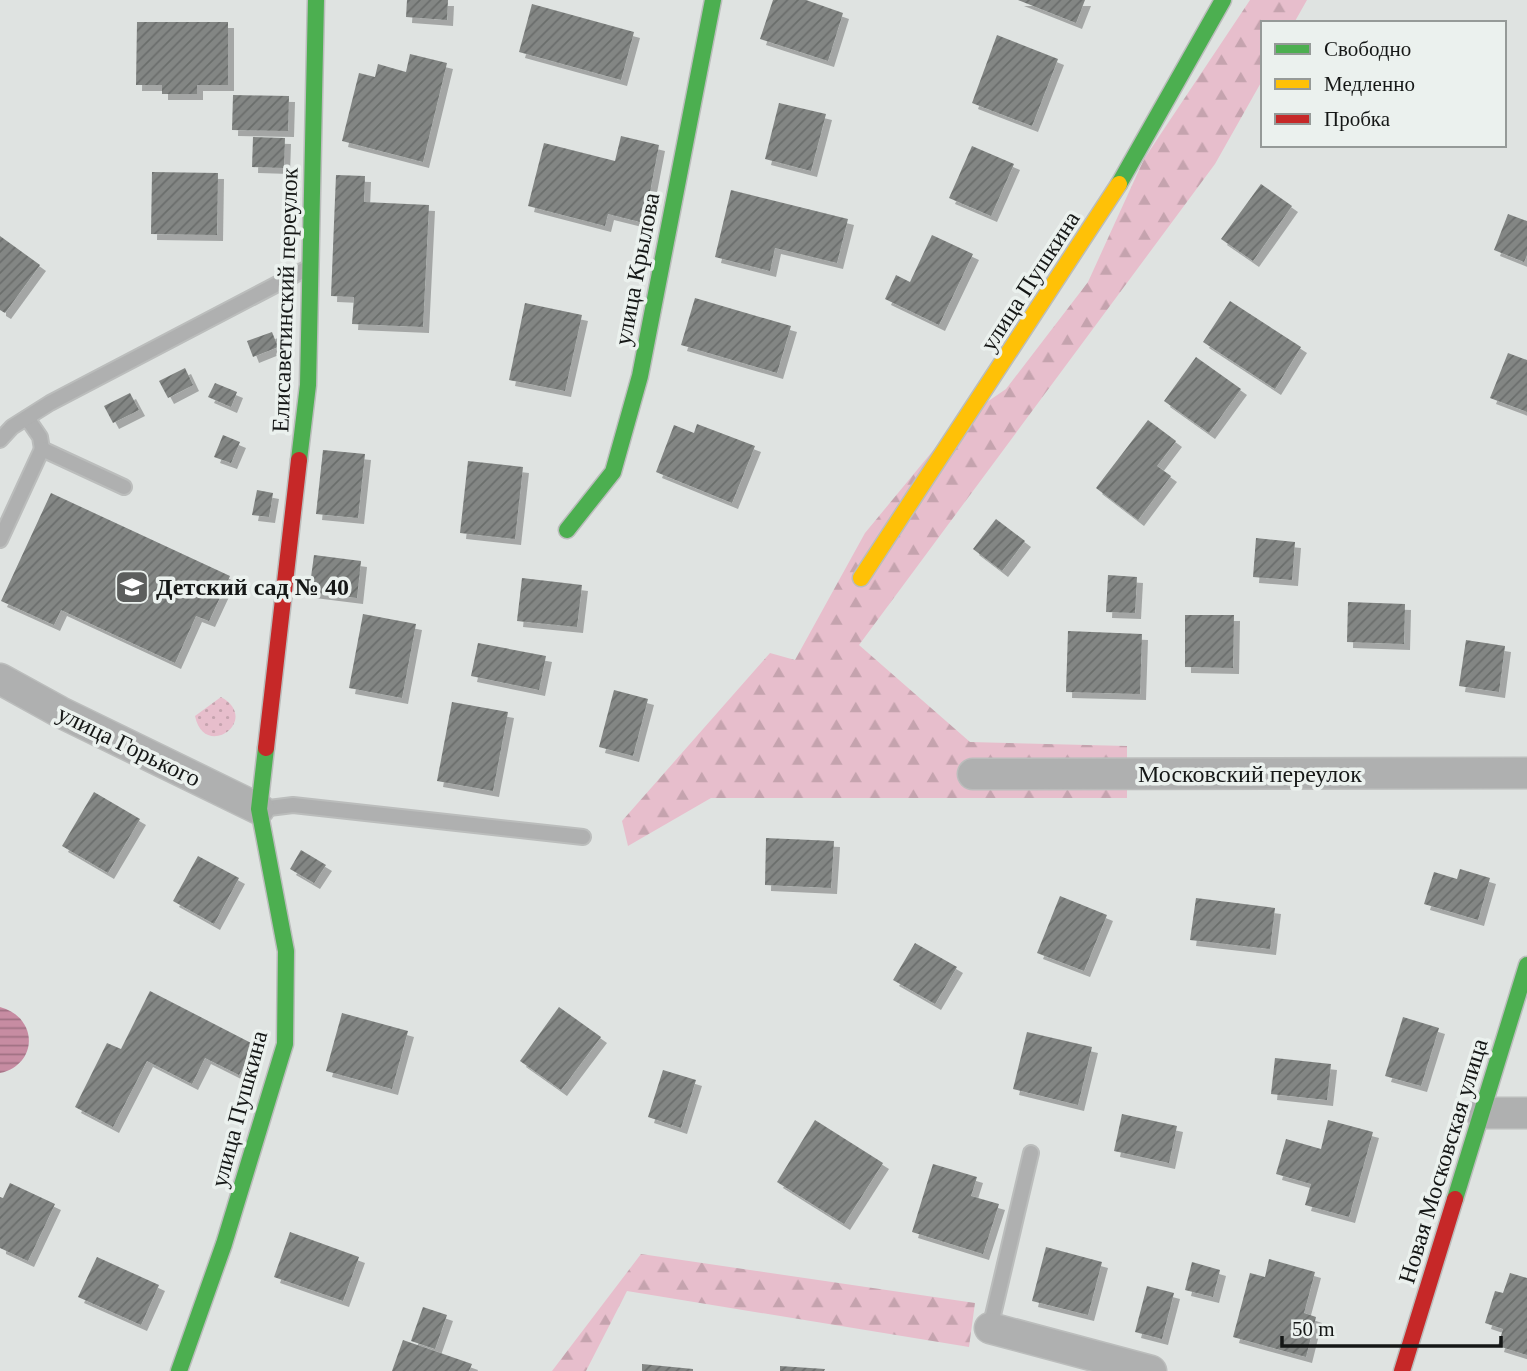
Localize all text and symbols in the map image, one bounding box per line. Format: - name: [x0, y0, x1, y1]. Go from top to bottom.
- legend: [1261, 21, 1506, 147]
- text: Свободно: [1324, 37, 1411, 61]
- text: Медленно: [1324, 72, 1415, 96]
- text: Пробка: [1324, 107, 1391, 131]
- street label: Елисаветинский переулок: [267, 167, 303, 433]
- street label: улица Крылова: [609, 190, 665, 348]
- street label: улица Пушкина: [975, 206, 1085, 356]
- school or university icon: Детский сад № 40: [113, 568, 151, 606]
- place label: Детский сад № 40: [156, 574, 349, 600]
- street label: улица Горького: [53, 700, 205, 792]
- street label: Московский переулок: [1138, 761, 1362, 787]
- street label: улица Пушкина: [206, 1028, 272, 1190]
- street label: Новая Московская улица: [1393, 1035, 1493, 1287]
- scale bar: [1282, 1304, 1501, 1348]
- text: 50 m: [1292, 1317, 1335, 1341]

